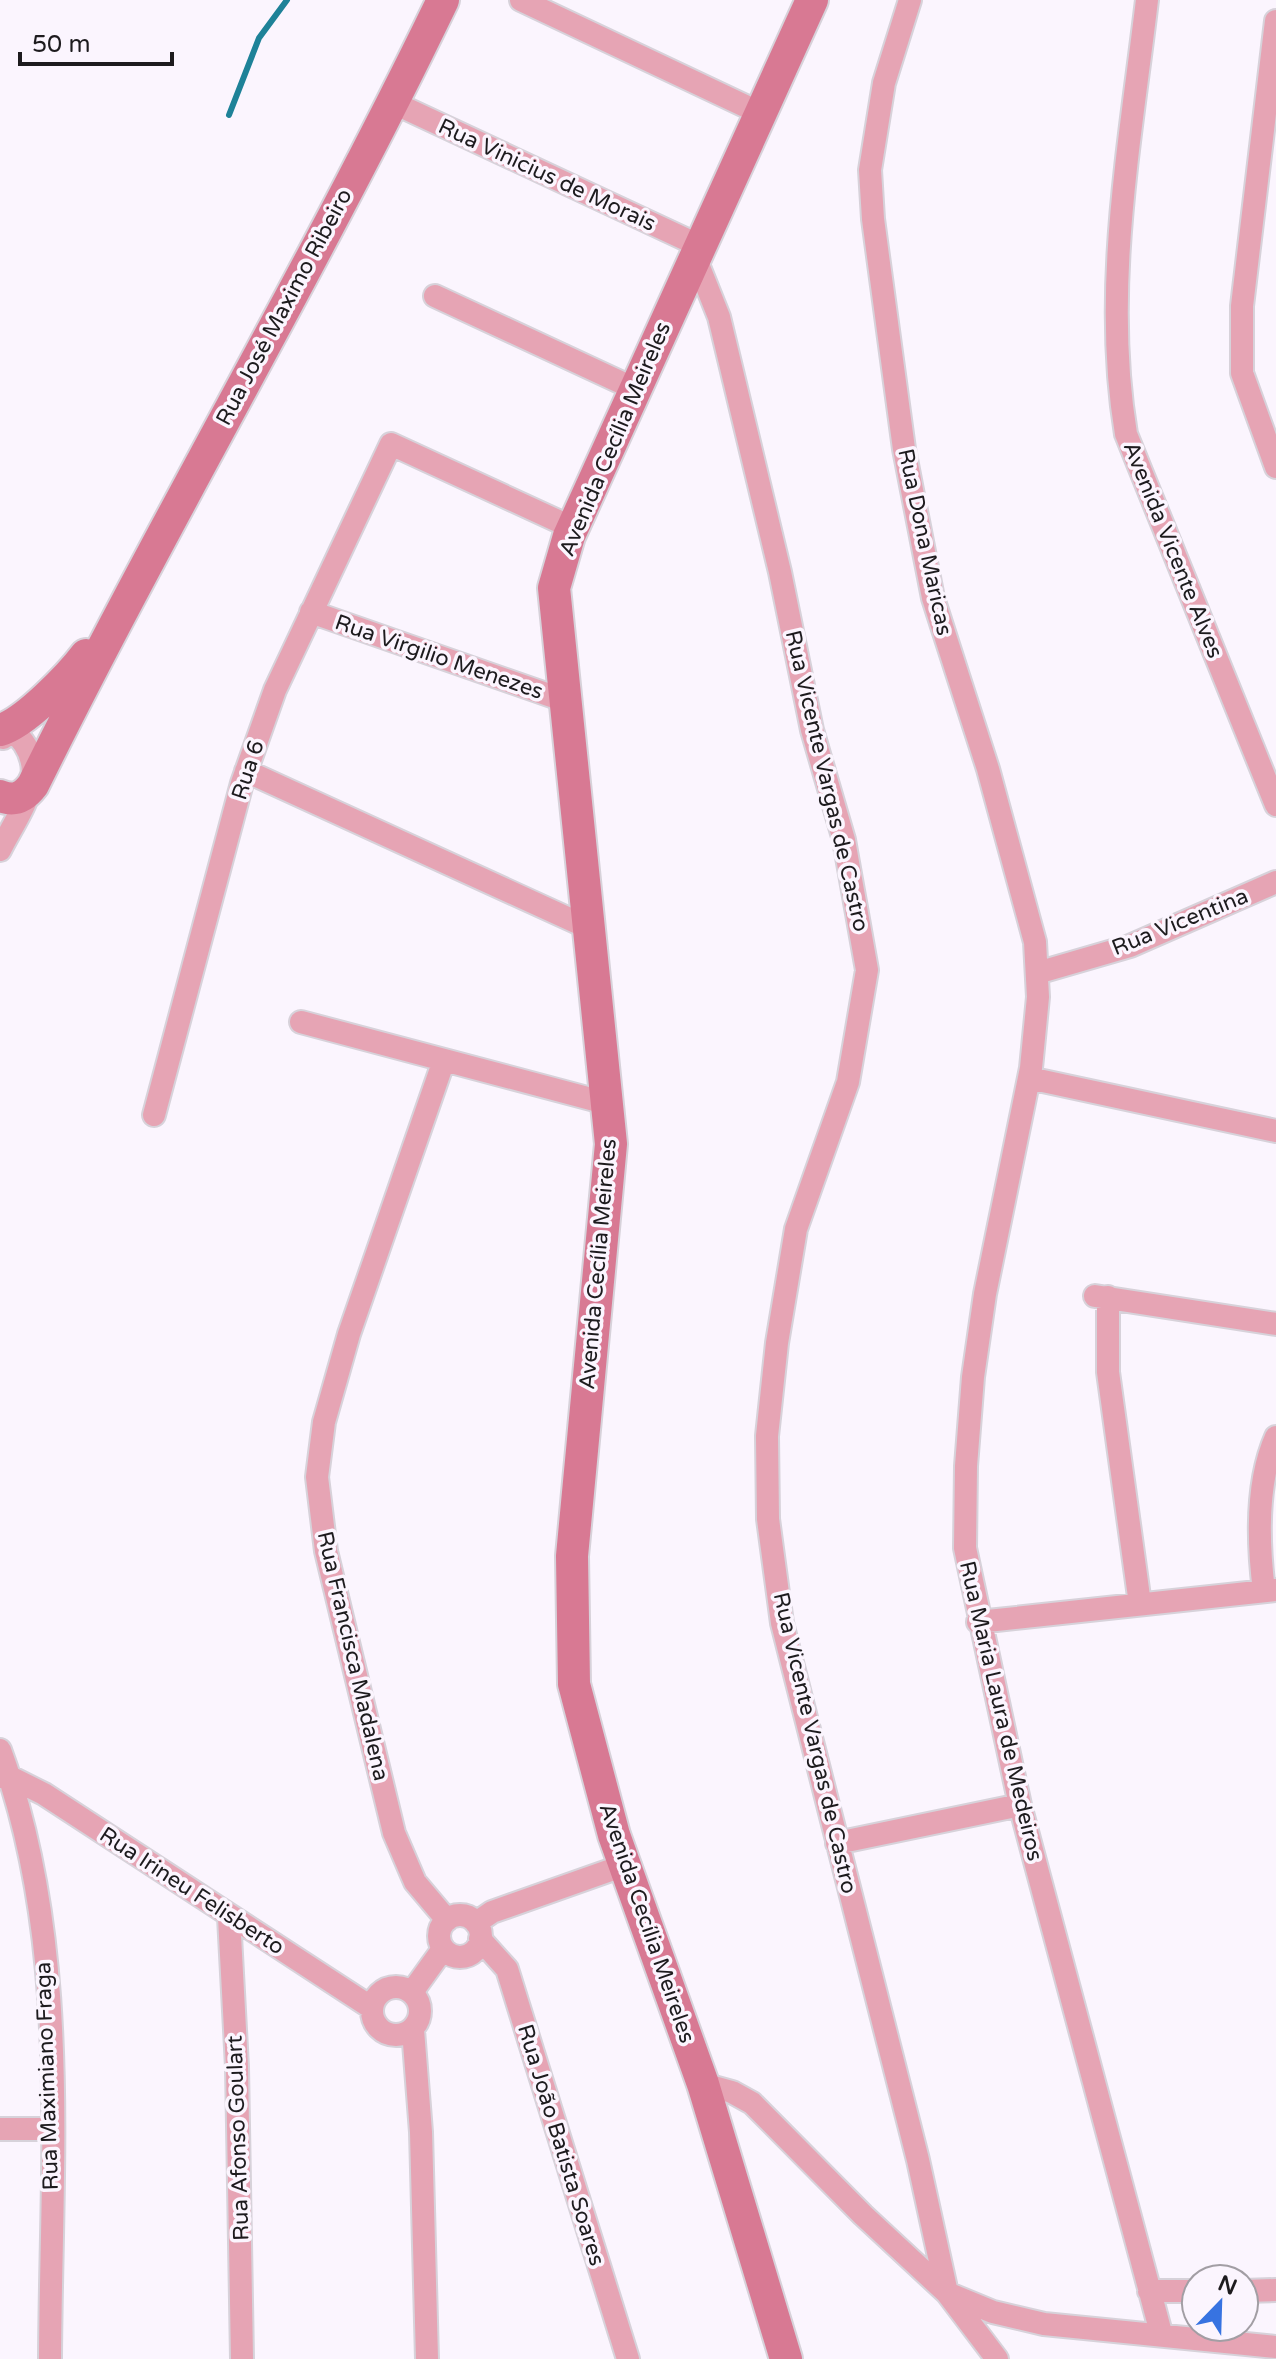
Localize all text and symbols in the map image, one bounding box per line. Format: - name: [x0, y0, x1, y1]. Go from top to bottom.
- scale bar: [20, 16, 172, 66]
- text: 50 m: [32, 30, 90, 59]
- street label: Rua Vinicius de Morais: [434, 113, 660, 237]
- street label: Rua José Maximo Ribeiro: [210, 184, 358, 430]
- street label: Avenida Cecília Meireles: [554, 318, 676, 560]
- street label: Avenida Vicente Alves: [1118, 438, 1228, 662]
- street label: Rua Dona Maricas: [893, 446, 957, 638]
- street label: Rua Virgilio Menezes: [332, 609, 546, 705]
- street label: Rua Vicente Vargas de Castro: [780, 628, 874, 934]
- street label: Rua 6: [226, 737, 270, 803]
- street label: Rua Vicentina: [1108, 883, 1252, 961]
- street label: Avenida Cecília Meireles: [574, 1137, 622, 1391]
- street label: Rua Francisca Madalena: [312, 1529, 394, 1783]
- street label: Rua Maria Laura de Medeiros: [954, 1559, 1048, 1863]
- street label: Rua Vicente Vargas de Castro: [768, 1590, 862, 1896]
- street label: Avenida Cecília Meireles: [594, 1800, 700, 2046]
- street label: Rua Irineu Felisberto: [95, 1822, 289, 1960]
- street label: Rua Maximiano Fraga: [30, 1961, 64, 2191]
- street label: Rua João Batista Soares: [512, 2021, 610, 2269]
- street label: Rua Afonso Goulart: [221, 2035, 255, 2241]
- north arrow: [1180, 2263, 1260, 2343]
- text: N: [1214, 2270, 1241, 2301]

